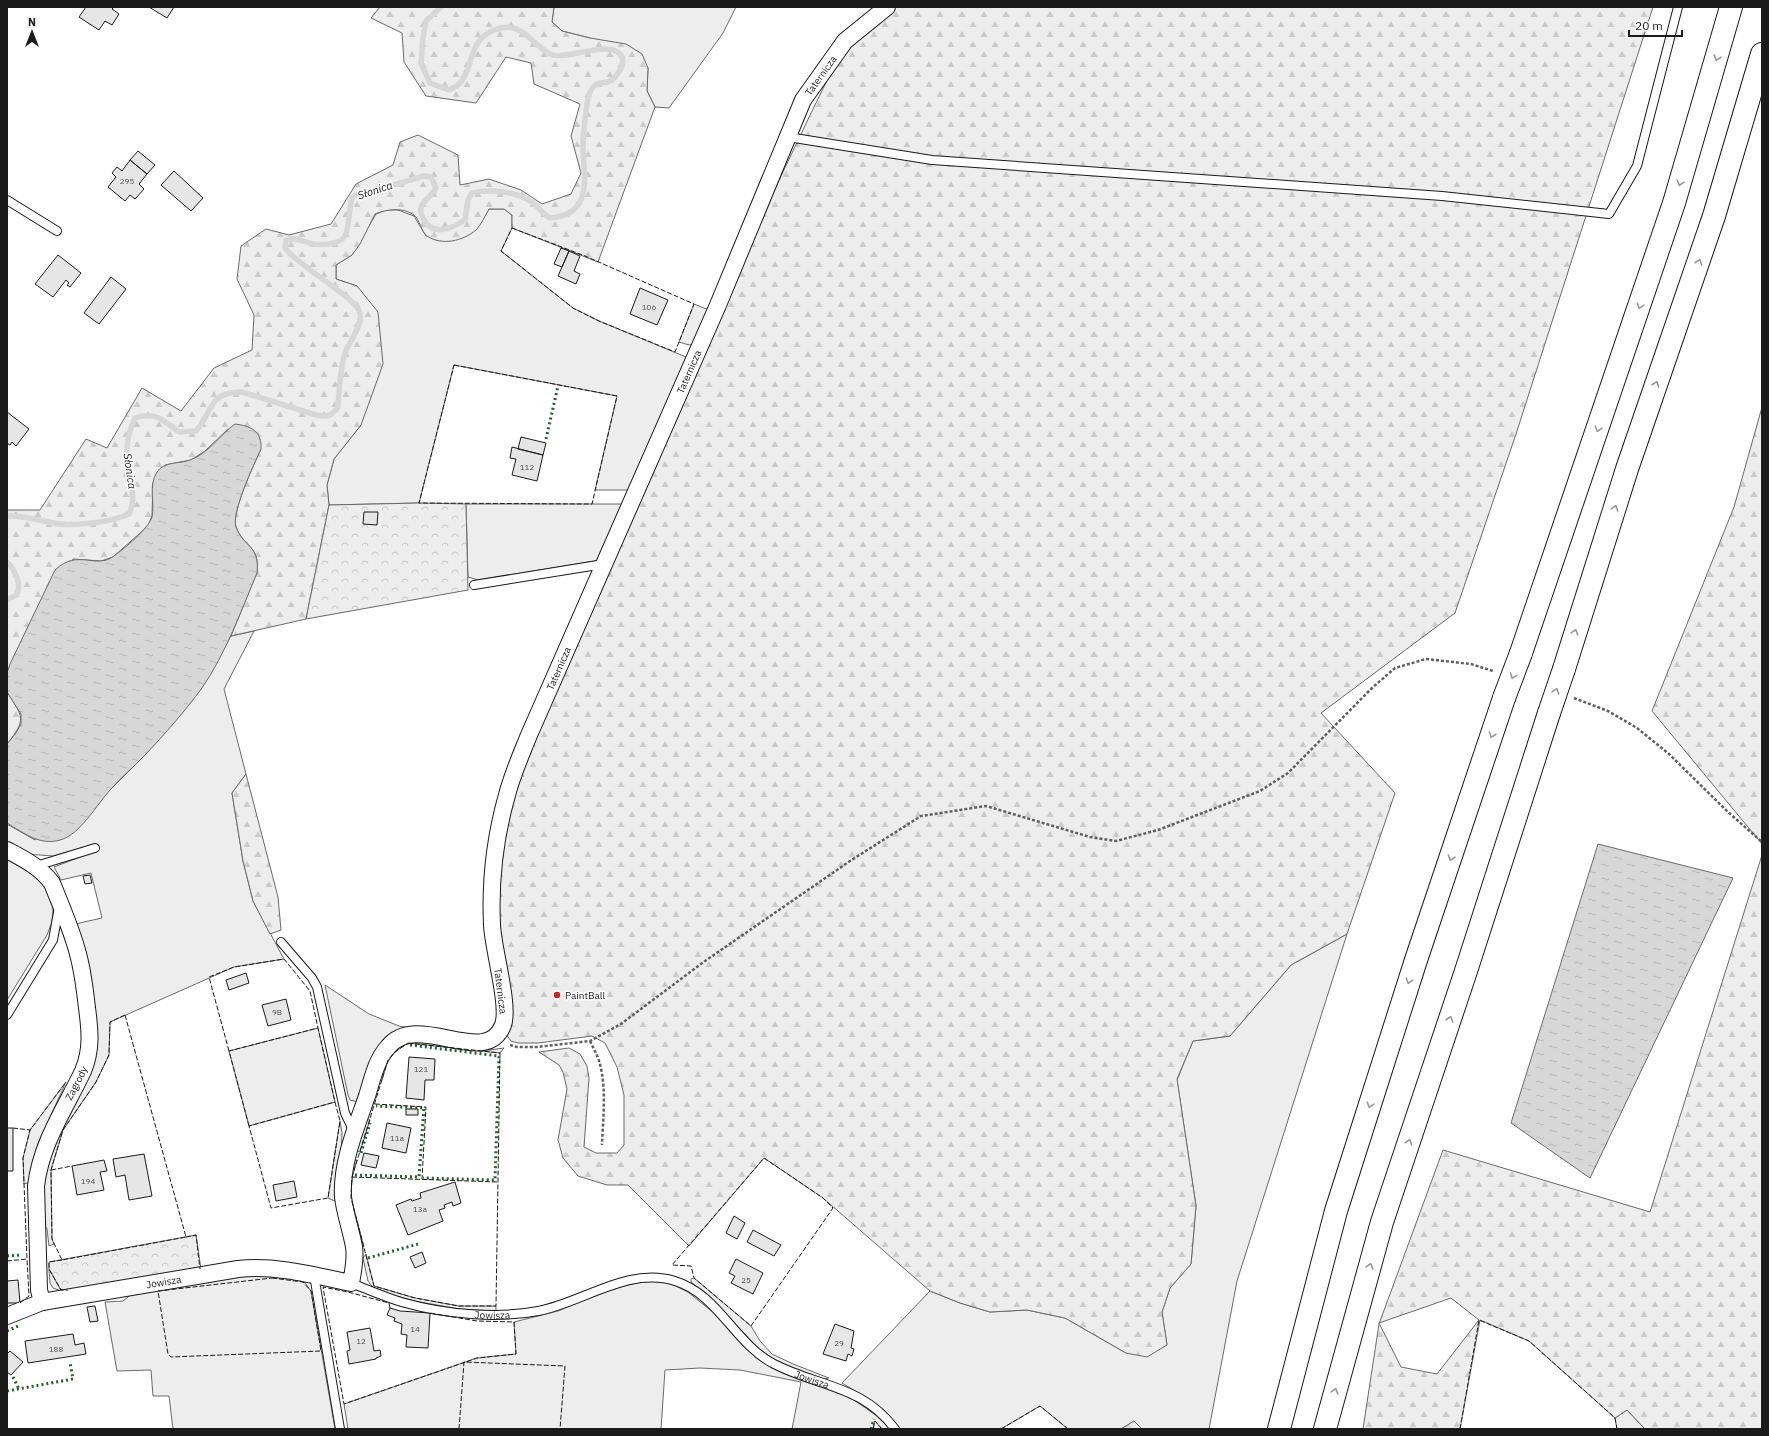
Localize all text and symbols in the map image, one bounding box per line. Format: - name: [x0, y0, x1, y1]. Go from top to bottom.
- north arrow: [12, 12, 52, 52]
- scale bar: [1629, 12, 1682, 38]
- text: N: [28, 15, 36, 29]
- text: 20 m: [1635, 18, 1663, 33]
- street label: Taternicza: [802, 53, 840, 98]
- one-way arrow: [1713, 55, 1721, 61]
- house number: 295: [120, 176, 134, 186]
- water label: Słonica: [356, 178, 394, 202]
- one-way arrow: [1676, 179, 1685, 186]
- one-way arrow: [1694, 258, 1702, 265]
- house number: 106: [642, 302, 656, 312]
- one-way arrow: [1636, 303, 1644, 310]
- street label: Taternicza: [674, 348, 705, 396]
- one-way arrow: [1652, 381, 1660, 388]
- one-way arrow: [1595, 426, 1603, 433]
- water label: Słonica: [121, 452, 139, 490]
- house number: 112: [520, 462, 534, 472]
- one-way arrow: [1610, 504, 1619, 511]
- one-way arrow: [1571, 628, 1579, 635]
- street label: Taternicza: [544, 644, 574, 692]
- one-way arrow: [1509, 672, 1517, 679]
- one-way arrow: [1552, 687, 1560, 694]
- one-way arrow: [1488, 731, 1497, 738]
- one-way arrow: [1447, 854, 1455, 861]
- street label: Taternicza: [491, 967, 510, 1015]
- one-way arrow: [1405, 978, 1414, 985]
- place label: PaintBall: [565, 989, 606, 1002]
- marker: PaintBall: [552, 990, 562, 1000]
- house number: 9B: [272, 1007, 282, 1017]
- one-way arrow: [1446, 1016, 1454, 1023]
- street label: Zagrody: [62, 1064, 91, 1102]
- house number: 121: [414, 1064, 428, 1074]
- one-way arrow: [1366, 1102, 1375, 1109]
- house number: 11a: [390, 1133, 405, 1143]
- one-way arrow: [1404, 1139, 1413, 1146]
- house number: 194: [81, 1176, 95, 1186]
- house number: 13a: [413, 1204, 428, 1214]
- one-way arrow: [1365, 1263, 1374, 1270]
- street label: Jowisza: [145, 1273, 183, 1291]
- house number: 25: [741, 1275, 751, 1285]
- street label: Jowisza: [474, 1308, 511, 1322]
- house number: 14: [410, 1324, 420, 1334]
- house number: 12: [356, 1336, 366, 1346]
- house number: 29: [834, 1338, 844, 1348]
- house number: 188: [49, 1344, 63, 1354]
- street label: Jowisza: [793, 1368, 831, 1392]
- one-way arrow: [1330, 1388, 1339, 1395]

